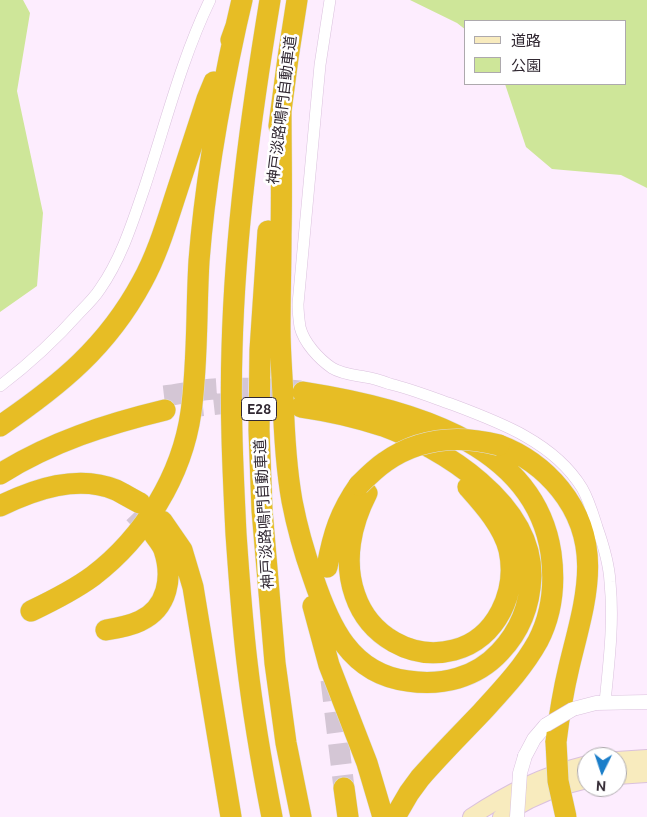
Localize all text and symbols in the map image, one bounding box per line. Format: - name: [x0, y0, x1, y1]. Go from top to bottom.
- legend: [464, 20, 627, 85]
- text: 道路: [511, 32, 541, 49]
- street label: 神戸淡路鳴門自動車道: [264, 34, 300, 186]
- text: 公園: [511, 57, 541, 74]
- road number: E28: [242, 398, 276, 420]
- street label: 神戸淡路鳴門自動車道: [251, 439, 277, 589]
- north arrow: [577, 747, 627, 797]
- text: N: [595, 778, 607, 794]

